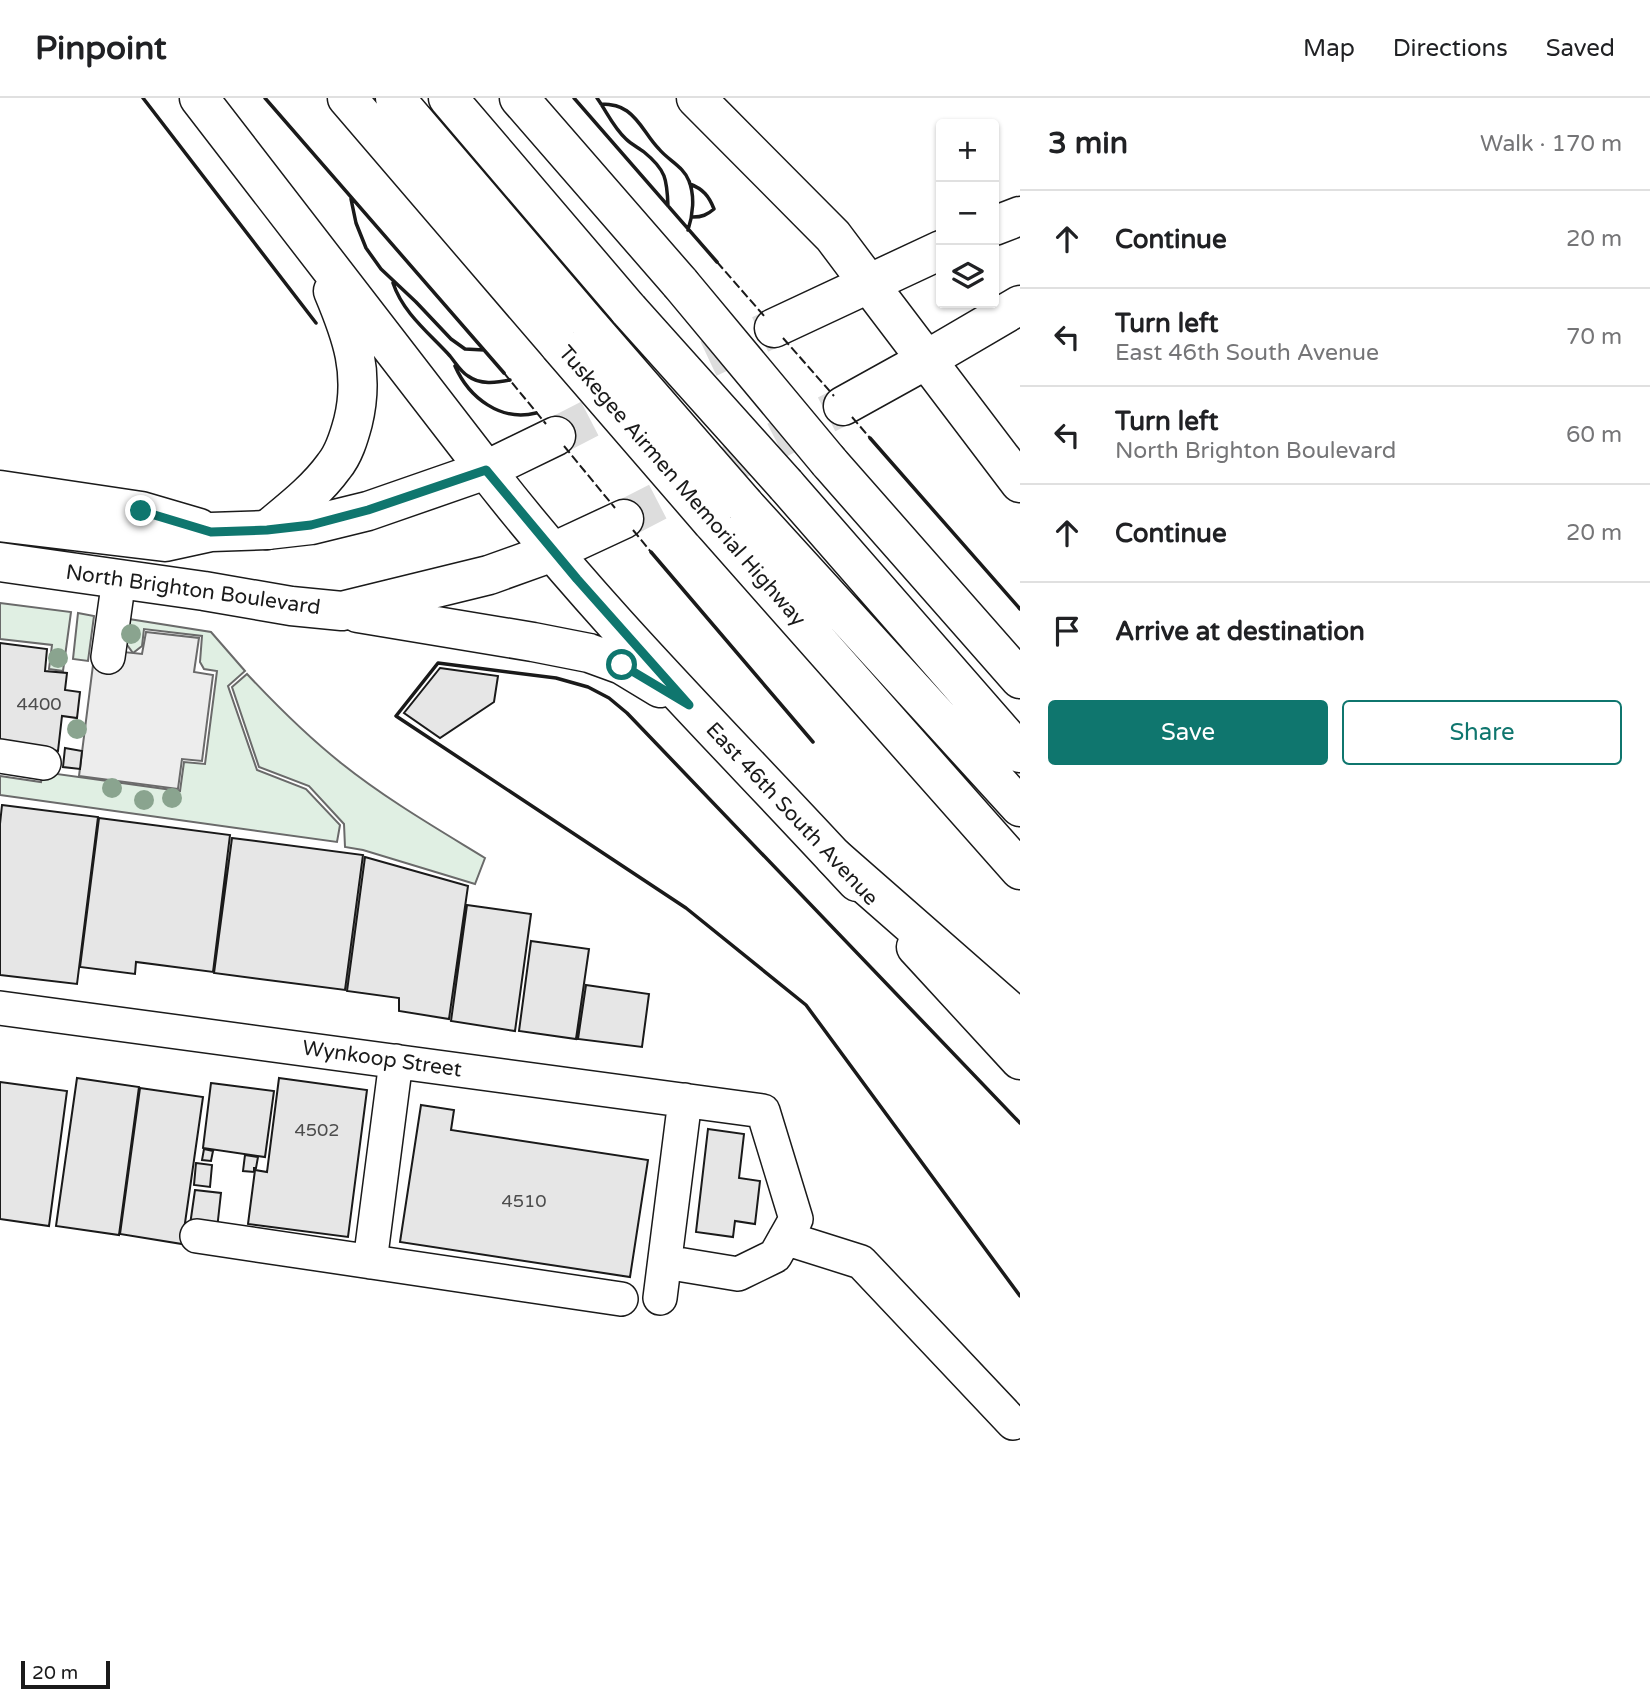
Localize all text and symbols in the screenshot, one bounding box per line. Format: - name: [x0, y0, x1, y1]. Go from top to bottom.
- text: Pinpoint: [35, 29, 167, 68]
- text: Map: [1303, 34, 1355, 63]
- text: Directions: [1393, 34, 1508, 63]
- text: Saved: [1546, 34, 1615, 63]
- map controls: [936, 119, 999, 308]
- button: +: [936, 119, 999, 182]
- text: 3 min: [1048, 125, 1128, 162]
- text: Walk · 170 m: [1480, 130, 1622, 158]
- button: −: [936, 182, 999, 245]
- icon: ahead: [1048, 220, 1086, 258]
- text: Continue: [1115, 224, 1227, 255]
- text: 20 m: [1566, 225, 1622, 253]
- button: layers: [936, 245, 999, 308]
- text: Turn left: [1115, 308, 1218, 339]
- icon: left: [1048, 318, 1086, 356]
- text: 70 m: [1566, 323, 1622, 351]
- text: East 46th South Avenue: [1115, 339, 1379, 367]
- street label: Tuskegee Airmen Memorial Highway: [553, 340, 811, 632]
- text: Turn left: [1115, 406, 1218, 437]
- icon: left: [1048, 416, 1086, 454]
- text: 60 m: [1566, 421, 1622, 449]
- text: North Brighton Boulevard: [1115, 437, 1396, 465]
- route end: [125, 495, 156, 526]
- icon: ahead: [1048, 514, 1086, 552]
- text: Continue: [1115, 518, 1227, 549]
- text: 20 m: [1566, 519, 1622, 547]
- street label: North Brighton Boulevard: [64, 560, 322, 620]
- icon: arrive: [1048, 612, 1086, 650]
- text: Arrive at destination: [1115, 616, 1365, 647]
- route start: [606, 649, 637, 680]
- house number: 4400: [16, 693, 62, 715]
- button: Save: [1048, 700, 1328, 765]
- button: Share: [1342, 700, 1622, 765]
- street label: East 46th South Avenue: [701, 717, 883, 911]
- street label: Wynkoop Street: [301, 1035, 463, 1083]
- house number: 4502: [294, 1119, 340, 1141]
- house number: 4510: [501, 1190, 547, 1212]
- scale bar: [21, 1658, 110, 1690]
- text: 20 m: [32, 1662, 78, 1684]

